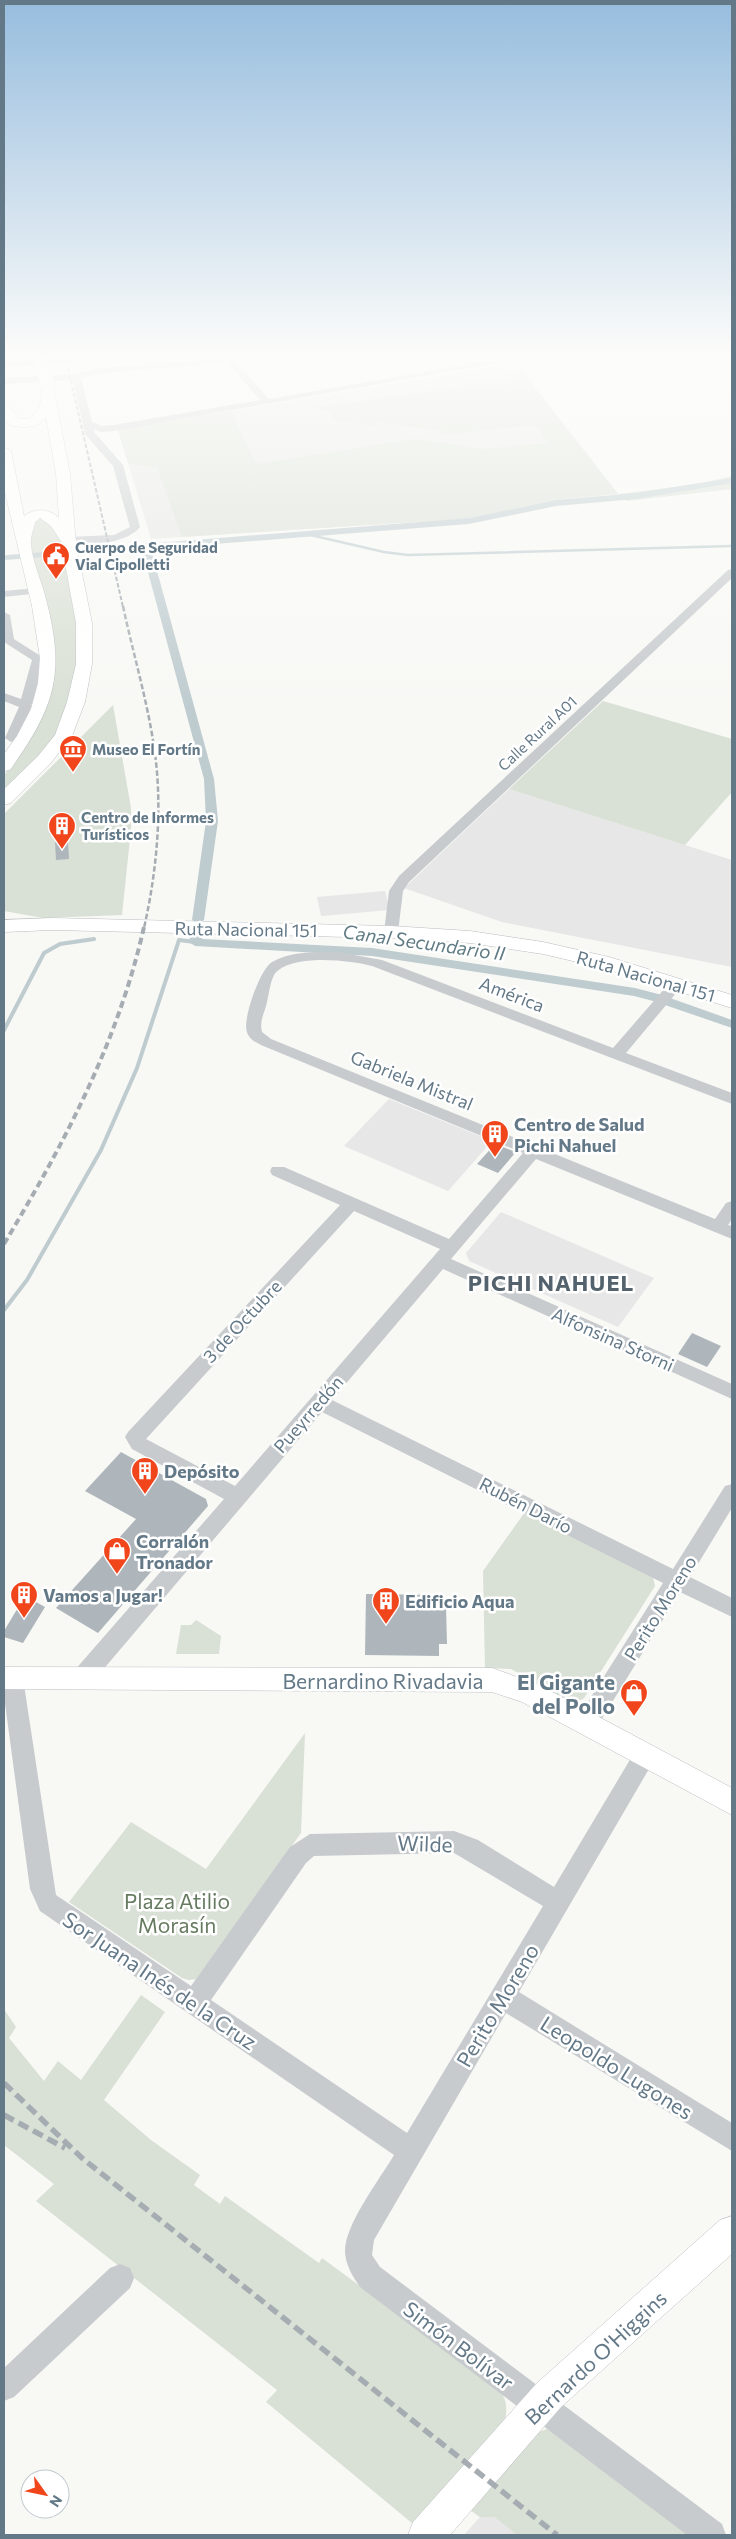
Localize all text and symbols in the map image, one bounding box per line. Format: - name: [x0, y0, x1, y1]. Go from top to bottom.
- place label: Cuerpo de Seguridad Vial Cipolletti: [75, 538, 218, 573]
- public building icon: Cuerpo de Seguridad Vial Cipolletti: [41, 541, 71, 580]
- street label: Calle Rural A01: [494, 692, 580, 774]
- museum icon: Museo El Fortín: [58, 734, 88, 773]
- place label: Museo El Fortín: [92, 740, 200, 758]
- place label: Centro de Informes Turísticos: [81, 808, 214, 843]
- building icon: Centro de Informes Turísticos: [47, 811, 77, 850]
- street label: Ruta Nacional 151: [174, 917, 318, 941]
- water label: Canal Secundario II: [342, 919, 507, 965]
- street label: Ruta Nacional 151: [574, 946, 718, 1006]
- street label: América: [476, 972, 548, 1016]
- street label: Gabriela Mistral: [347, 1045, 477, 1115]
- place label: Centro de Salud Pichi Nahuel: [514, 1113, 645, 1156]
- building icon: Centro de Salud Pichi Nahuel: [480, 1119, 510, 1158]
- district label: PICHI NAHUEL: [468, 1269, 634, 1296]
- street label: 3 de Octubre: [198, 1275, 286, 1367]
- street label: Alfonsina Storni: [549, 1302, 677, 1376]
- street label: Pueyrredón: [269, 1371, 347, 1457]
- building icon: Depósito: [130, 1456, 160, 1495]
- place label: Depósito: [164, 1460, 240, 1482]
- street label: Rubén Darío: [476, 1472, 576, 1538]
- place label: Corralón Tronador: [136, 1530, 214, 1573]
- shop icon: Corralón Tronador: [102, 1536, 132, 1575]
- street label: Perito Moreno: [619, 1552, 701, 1664]
- building icon: Vamos a Jugar!: [9, 1580, 39, 1619]
- place label: Vamos a Jugar!: [43, 1584, 163, 1606]
- building icon: Edificio Aqua: [371, 1586, 401, 1625]
- place label: Edificio Aqua: [405, 1590, 514, 1612]
- street label: Bernardino Rivadavia: [282, 1668, 484, 1693]
- place label: El Gigante del Pollo: [517, 1669, 615, 1718]
- shop icon: El Gigante del Pollo: [619, 1678, 649, 1717]
- street label: Wilde: [397, 1830, 453, 1856]
- park label: Plaza Atilio Morasín: [124, 1888, 230, 1937]
- street label: Sor Juana Inés de la Cruz: [58, 1906, 262, 2054]
- street label: Perito Moreno: [450, 1939, 544, 2071]
- street label: Leopoldo Lugones: [536, 2010, 698, 2124]
- street label: Bernardo O'Higgins: [519, 2285, 671, 2429]
- street label: Simón Bolívar: [399, 2295, 519, 2395]
- north arrow: [20, 2469, 70, 2519]
- text: N: [46, 2492, 66, 2510]

